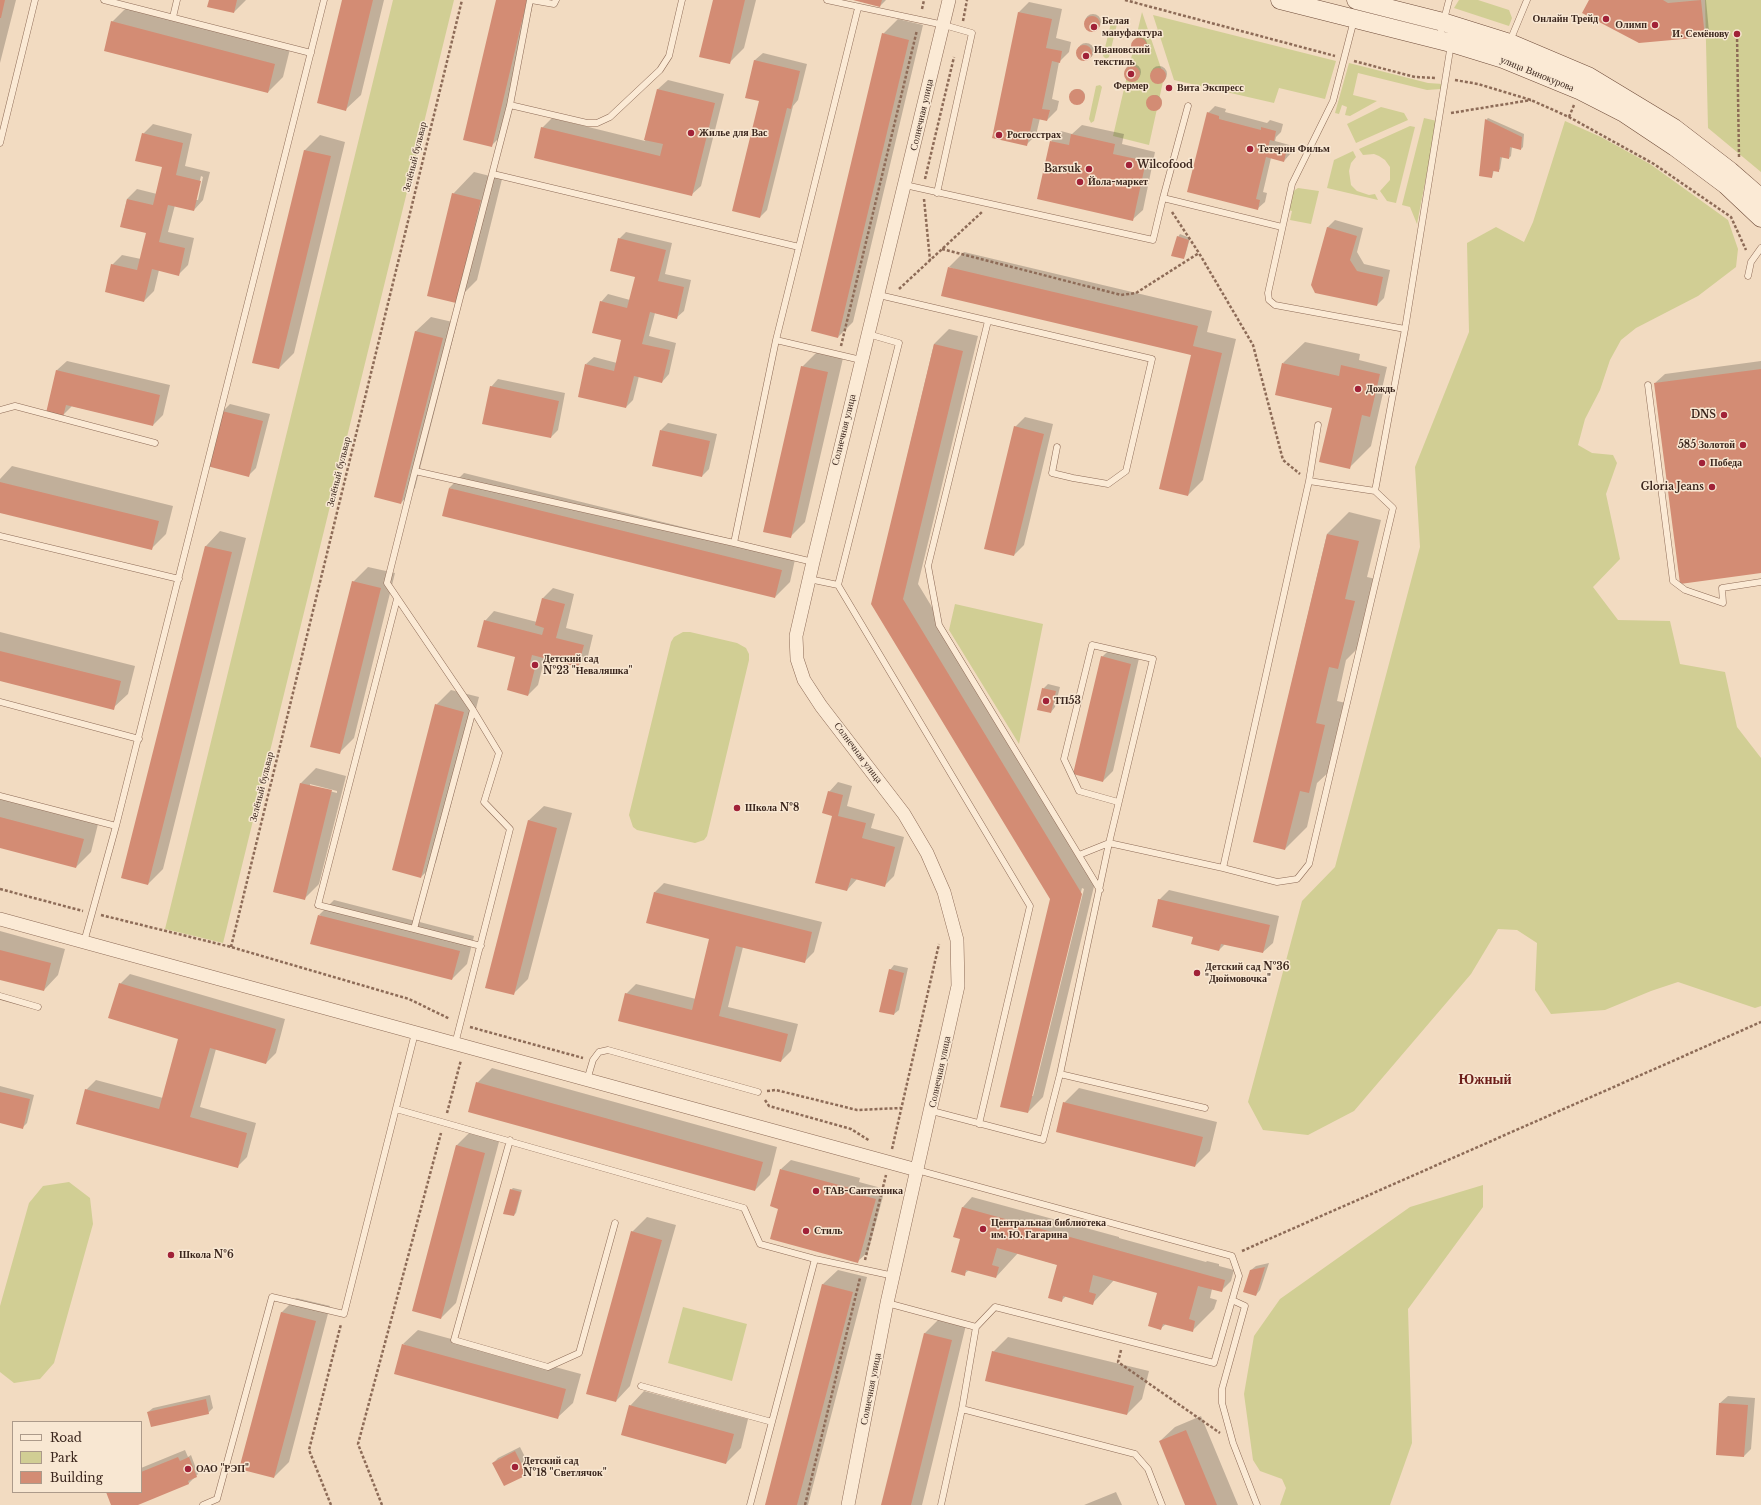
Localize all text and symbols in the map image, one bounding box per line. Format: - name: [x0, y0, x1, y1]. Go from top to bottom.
- place label: Онлайн Трейд: [1533, 13, 1598, 25]
- marker: Онлайн Трейд: [1601, 14, 1611, 24]
- place label: Белая мануфактура: [1102, 15, 1162, 38]
- place label: Олимп: [1615, 19, 1647, 31]
- marker: Олимп: [1650, 20, 1660, 30]
- marker: Белая мануфактура: [1089, 22, 1099, 32]
- place label: И. Семёнову: [1672, 28, 1729, 40]
- marker: И. Семёнову: [1732, 29, 1742, 39]
- place label: Ивановский текстиль: [1094, 44, 1150, 68]
- marker: Ивановский текстиль: [1081, 51, 1091, 61]
- street label: улица Винокурова: [1498, 54, 1576, 94]
- marker: Фермер: [1126, 69, 1136, 79]
- street label: Солнечная улица: [908, 78, 936, 152]
- place label: Фермер: [1113, 80, 1149, 92]
- place label: Вита Экспресс: [1177, 82, 1244, 94]
- marker: Вита Экспресс: [1164, 83, 1174, 93]
- street label: Зелёный бульвар: [400, 121, 430, 193]
- place label: Жилье для Вас: [699, 127, 767, 139]
- marker: Жилье для Вас: [686, 128, 696, 138]
- place label: Росгосстрах: [1007, 129, 1061, 141]
- marker: Росгосстрах: [994, 130, 1004, 140]
- place label: Тетерин Фильм: [1258, 143, 1330, 155]
- marker: Тетерин Фильм: [1245, 144, 1255, 154]
- place label: Wilcofood: [1137, 159, 1193, 171]
- marker: Wilcofood: [1124, 160, 1134, 170]
- place label: Barsuk: [1044, 163, 1081, 175]
- marker: Barsuk: [1084, 164, 1094, 174]
- place label: Йола-маркет: [1088, 176, 1148, 188]
- marker: Йола-маркет: [1075, 177, 1085, 187]
- place label: Дождь: [1366, 383, 1395, 395]
- marker: Дождь: [1353, 384, 1363, 394]
- street label: Солнечная улица: [829, 393, 859, 467]
- place label: DNS: [1691, 409, 1716, 421]
- marker: DNS: [1719, 410, 1729, 420]
- street label: Зелёный бульвар: [324, 436, 354, 508]
- place label: 585 Золотой: [1678, 439, 1735, 451]
- marker: 585 Золотой: [1738, 440, 1748, 450]
- place label: Победа: [1710, 457, 1742, 469]
- marker: Победа: [1697, 458, 1707, 468]
- place label: Gloria Jeans: [1641, 481, 1704, 493]
- marker: Gloria Jeans: [1707, 482, 1717, 492]
- place label: Детский сад №23 "Неваляшка": [543, 653, 632, 676]
- marker: Детский сад №23 "Неваляшка": [530, 660, 540, 670]
- place label: ТП53: [1054, 695, 1081, 707]
- marker: ТП53: [1041, 696, 1051, 706]
- street label: Солнечная улица: [831, 720, 885, 786]
- street label: Зелёный бульвар: [247, 751, 277, 823]
- place label: Школа №8: [745, 802, 799, 814]
- marker: Школа №8: [732, 803, 742, 813]
- place label: Детский сад №36 "Дюймовочка": [1205, 961, 1289, 984]
- marker: Детский сад №36 "Дюймовочка": [1192, 968, 1202, 978]
- street label: Солнечная улица: [927, 1035, 953, 1109]
- district label: Южный: [1458, 1072, 1512, 1088]
- place label: ТАВ-Сантехника: [824, 1185, 903, 1197]
- marker: ТАВ-Сантехника: [811, 1186, 821, 1196]
- place label: Центральная библиотека им. Ю. Гагарина: [991, 1217, 1106, 1240]
- marker: Центральная библиотека им. Ю. Гагарина: [978, 1224, 988, 1234]
- place label: Стиль: [814, 1225, 843, 1237]
- marker: Стиль: [801, 1226, 811, 1236]
- place label: Школа №6: [179, 1249, 234, 1261]
- marker: Школа №6: [166, 1250, 176, 1260]
- street label: Солнечная улица: [858, 1352, 884, 1426]
- legend: [12, 1421, 142, 1493]
- text: Road: [50, 1430, 82, 1445]
- text: Park: [50, 1450, 78, 1465]
- place label: Детский сад №18 "Светлячок": [523, 1455, 607, 1478]
- marker: Детский сад №18 "Светлячок": [510, 1462, 520, 1472]
- place label: ОАО "РЭП": [196, 1463, 249, 1475]
- marker: ОАО "РЭП": [183, 1464, 193, 1474]
- text: Building: [50, 1470, 103, 1485]

